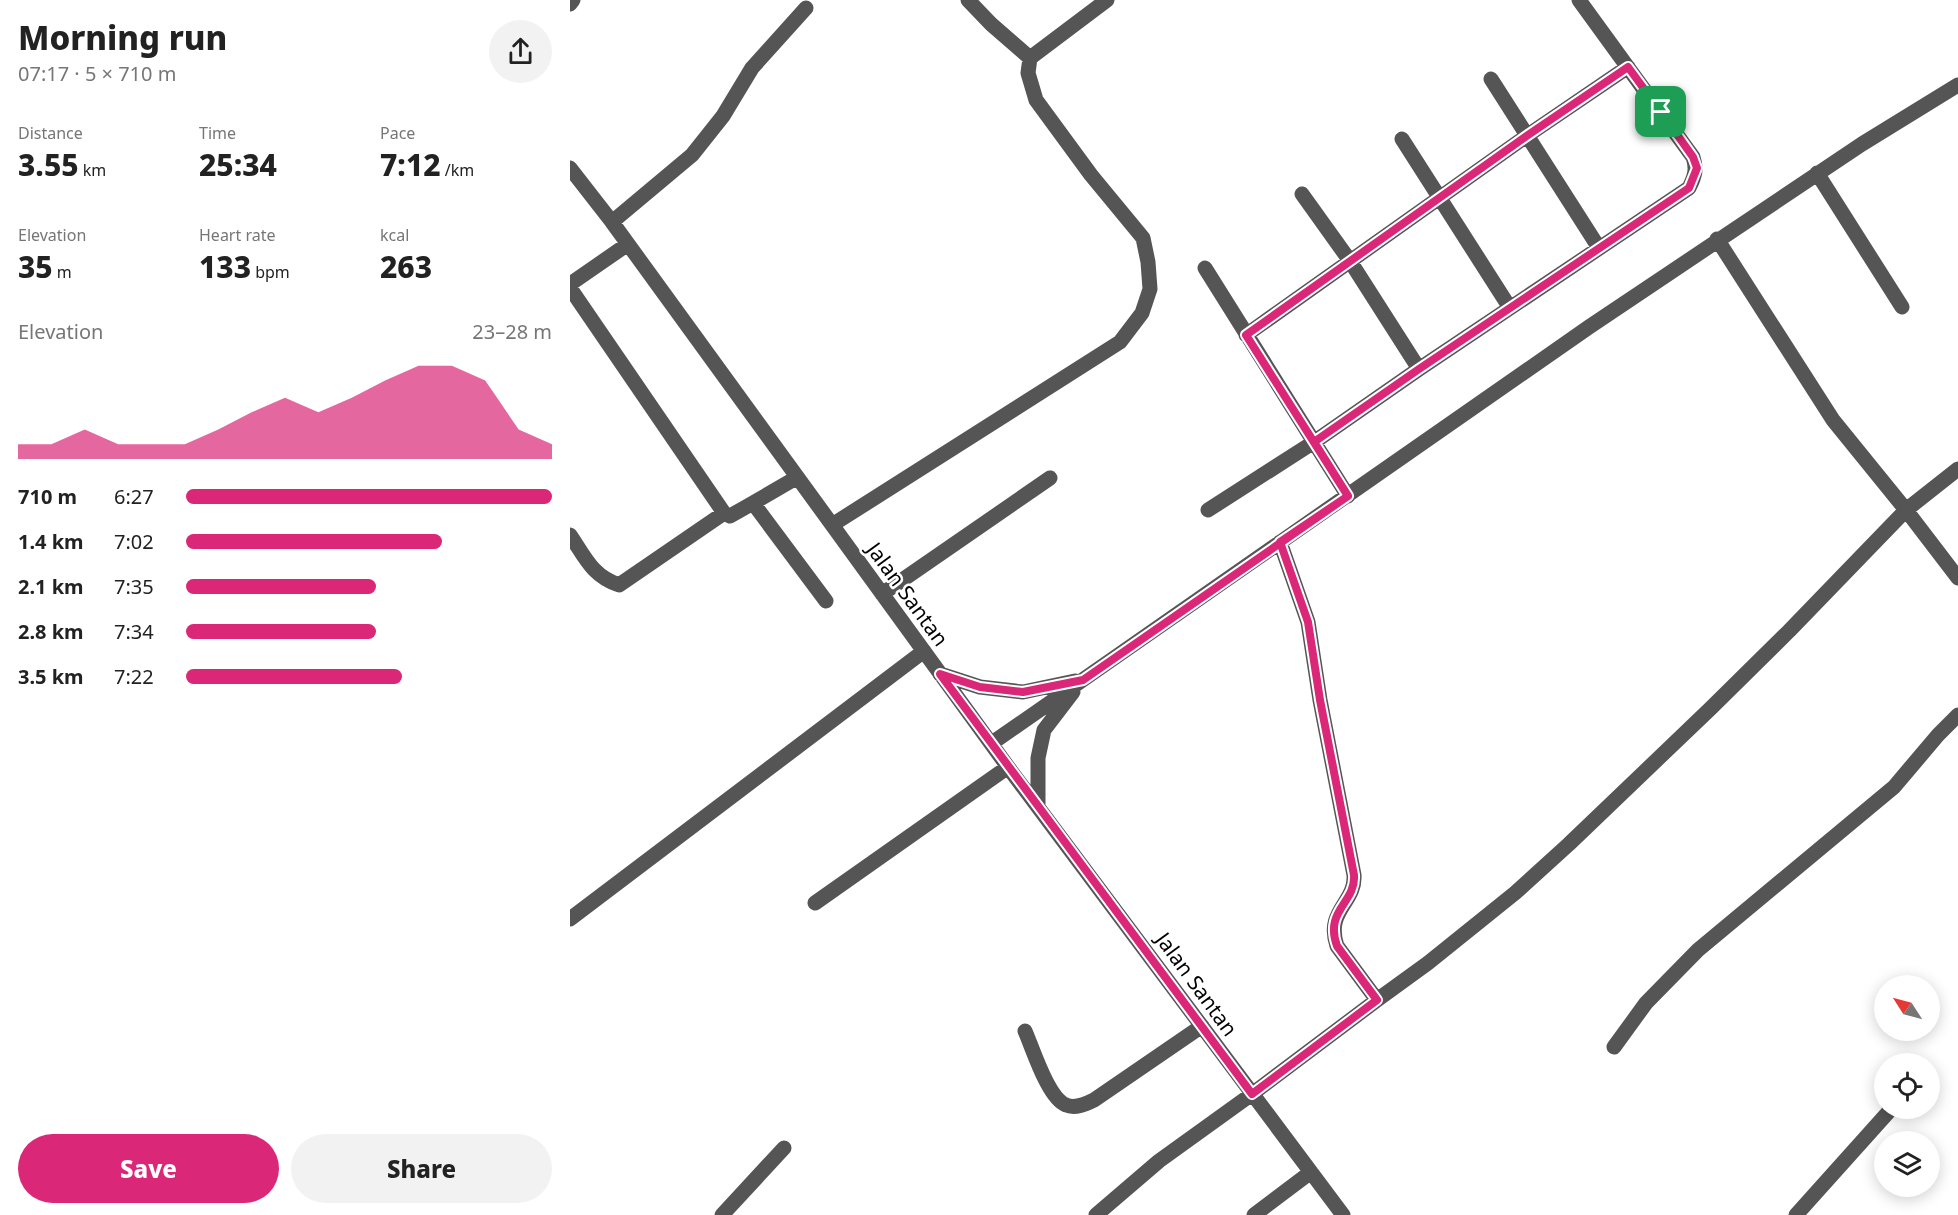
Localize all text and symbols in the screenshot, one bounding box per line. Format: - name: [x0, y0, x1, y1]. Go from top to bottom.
- text: Morning run: [18, 15, 227, 60]
- button: share: [489, 20, 552, 83]
- text: 07:17 · 5 × 710 m: [18, 60, 176, 87]
- pin: [1635, 86, 1686, 137]
- icon: arrive: [1644, 95, 1677, 128]
- text: Distance: [18, 122, 83, 144]
- text: Time: [199, 122, 236, 144]
- text: Pace: [380, 122, 415, 144]
- text: 3.55: [18, 144, 79, 185]
- text: 25:34: [199, 144, 277, 185]
- text: 7:12: [380, 144, 441, 185]
- text: km: [79, 159, 106, 181]
- text: /km: [441, 159, 474, 181]
- text: Elevation: [18, 224, 86, 246]
- text: Heart rate: [199, 224, 275, 246]
- text: kcal: [380, 224, 409, 246]
- text: 35: [18, 246, 53, 287]
- text: 133: [199, 246, 251, 287]
- text: 263: [380, 246, 432, 287]
- text: m: [53, 261, 72, 283]
- text: bpm: [251, 261, 290, 283]
- text: Elevation: [18, 318, 103, 345]
- text: 23–28 m: [472, 318, 552, 345]
- text: 710 m: [18, 483, 77, 510]
- text: 6:27: [114, 483, 154, 510]
- text: 1.4 km: [18, 528, 84, 555]
- text: 7:02: [114, 528, 154, 555]
- street label: Jalan Santan: [860, 535, 955, 651]
- text: 2.1 km: [18, 573, 84, 600]
- text: 7:35: [114, 573, 154, 600]
- text: 2.8 km: [18, 618, 84, 645]
- text: 7:34: [114, 618, 154, 645]
- text: 3.5 km: [18, 663, 84, 690]
- text: 7:22: [114, 663, 154, 690]
- street label: Jalan Santan: [1149, 925, 1244, 1041]
- north arrow: [1874, 975, 1940, 1041]
- map controls: [1874, 975, 1940, 1197]
- button: locate: [1874, 1053, 1940, 1119]
- button: layers: [1874, 1131, 1940, 1197]
- button: Save: [18, 1134, 279, 1203]
- button: Share: [291, 1134, 552, 1203]

